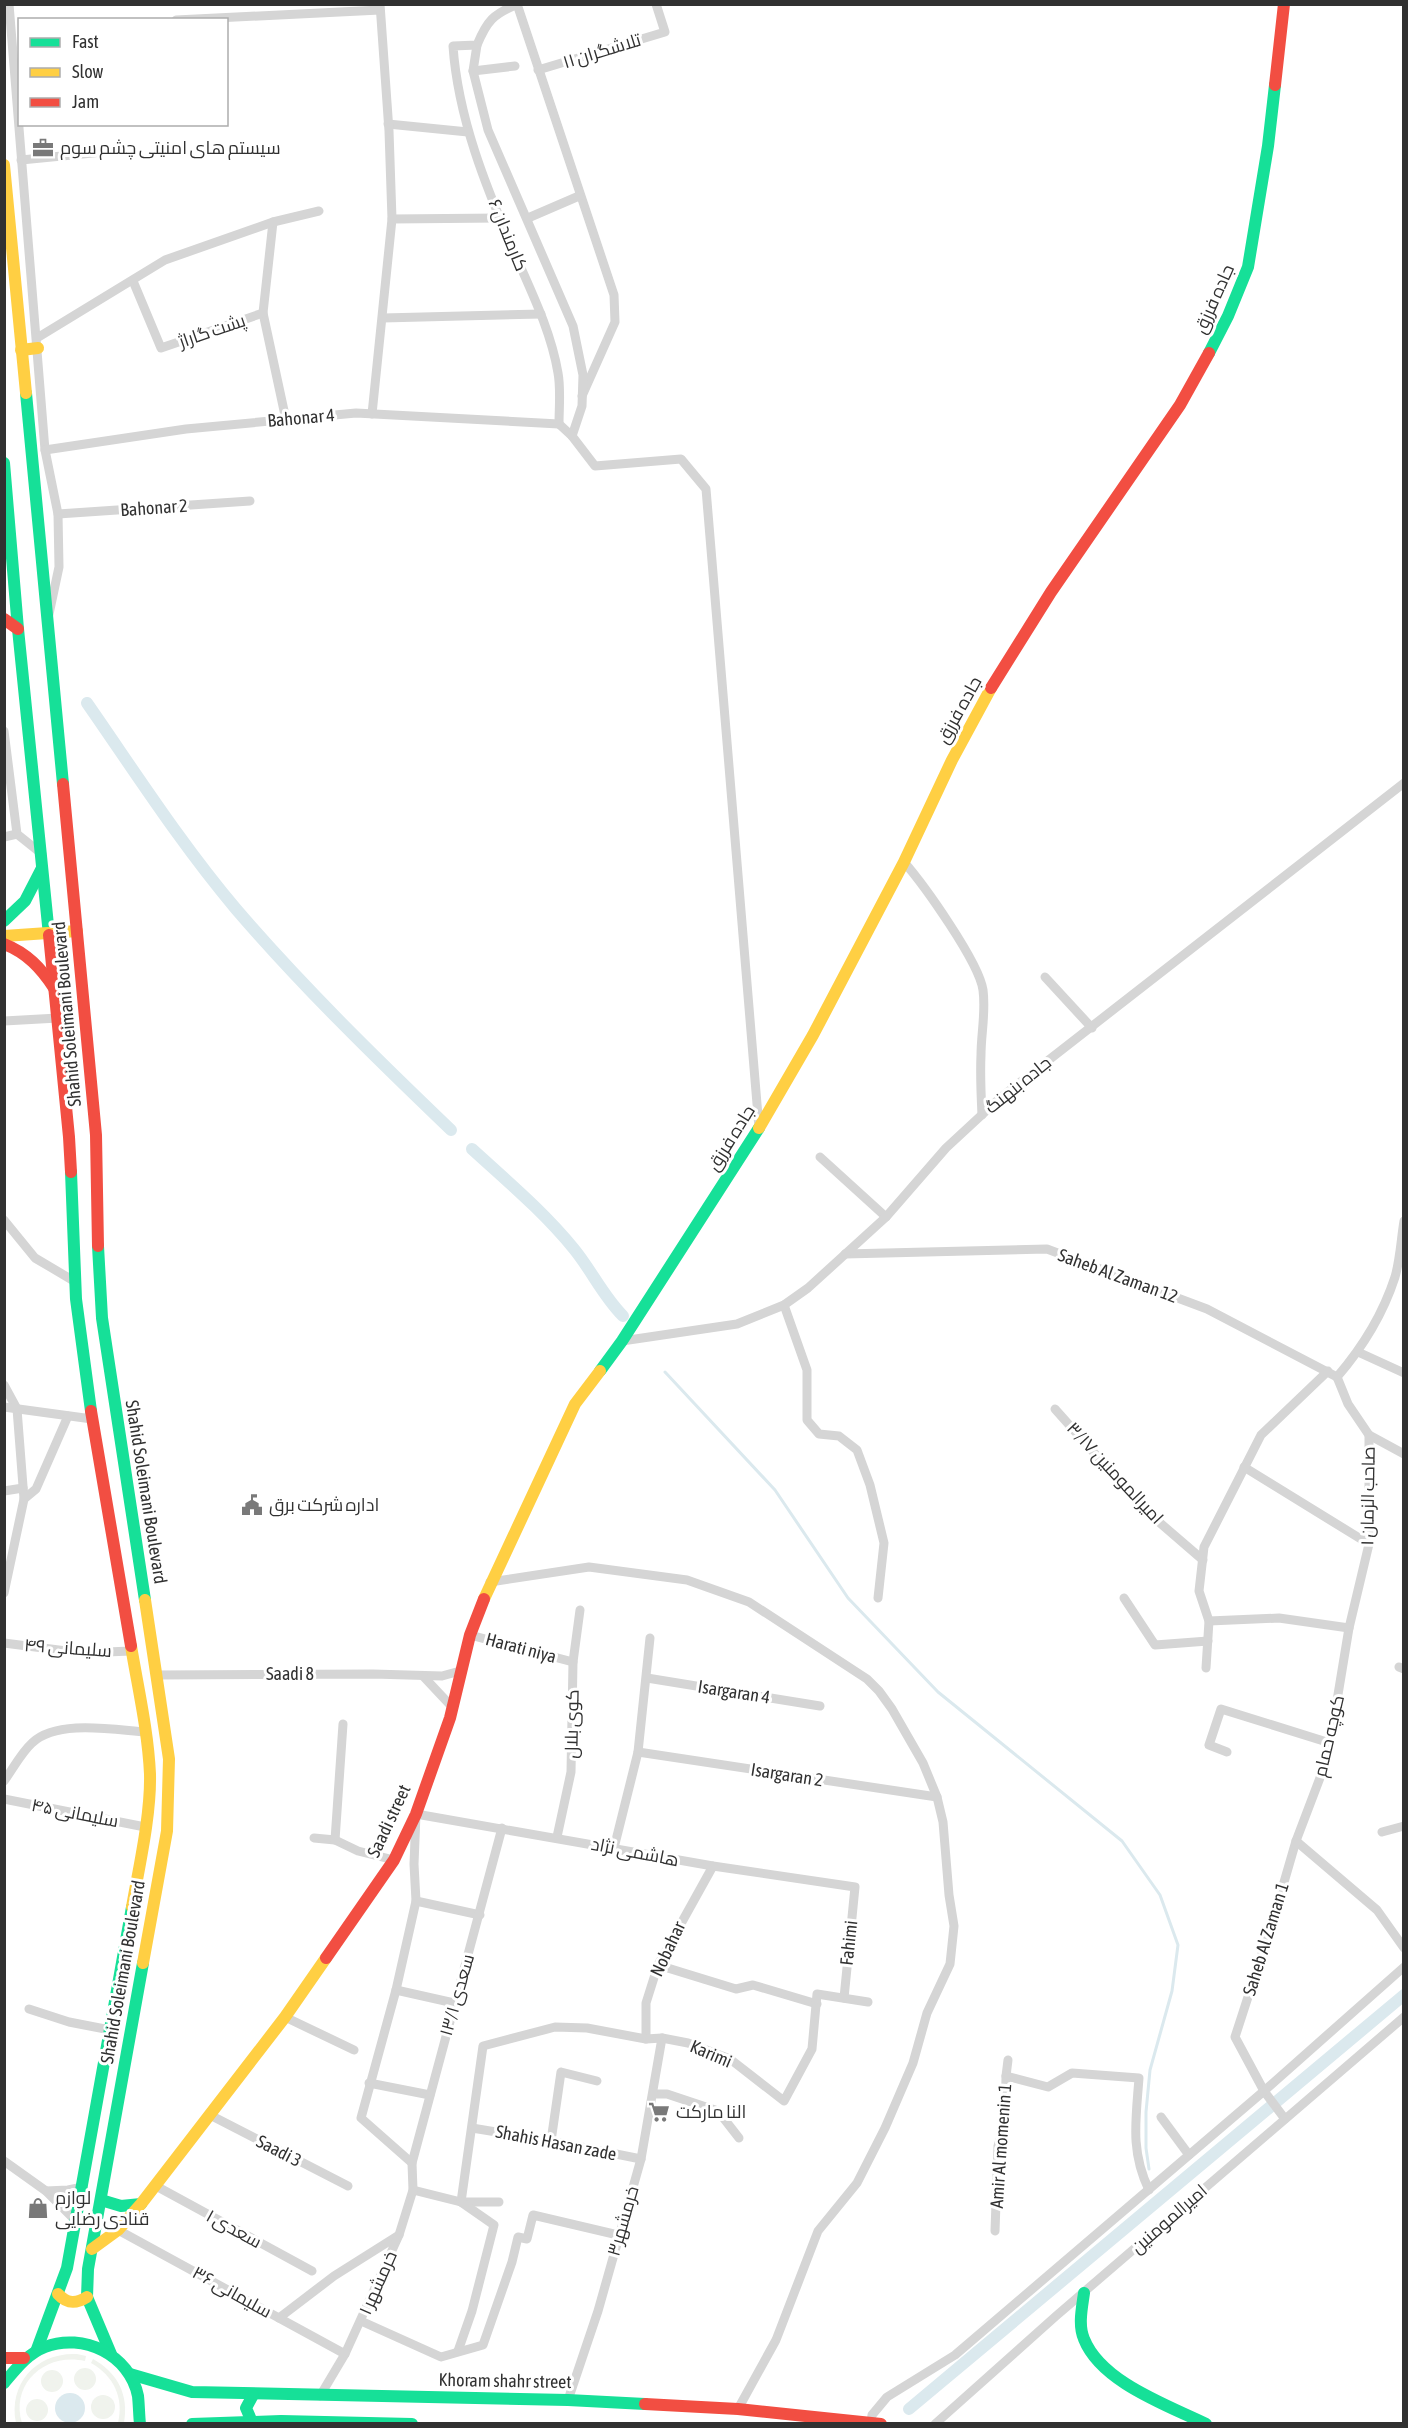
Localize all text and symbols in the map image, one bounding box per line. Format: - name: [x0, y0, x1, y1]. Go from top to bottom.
- legend: [18, 18, 228, 126]
- street label: تلاشگران ۱۱: [560, 29, 644, 73]
- text: Fast: [72, 31, 99, 52]
- text: Slow: [72, 61, 103, 82]
- text: Jam: [72, 91, 99, 112]
- office icon: سیستم های امنیتی چشم سوم: [31, 136, 55, 160]
- place label: سیستم های امنیتی چشم سوم: [60, 137, 281, 160]
- street label: کارمندان ۶: [484, 196, 532, 274]
- street label: جاده فرزق: [1189, 261, 1240, 337]
- street label: پشت گاراژ: [175, 309, 249, 354]
- street label: Bahonar 4: [266, 404, 335, 431]
- street label: Bahonar 2: [120, 495, 188, 520]
- street label: جاده فرزق: [932, 672, 987, 748]
- street label: Shahid Soleimani Boulevard: [48, 921, 85, 1108]
- street label: جاده بنهنگ: [980, 1052, 1056, 1118]
- street label: جاده فرزق: [702, 1101, 761, 1176]
- street label: Saheb Al Zaman 12: [1055, 1244, 1181, 1307]
- street label: Shahid Soleimani Boulevard: [122, 1399, 171, 1585]
- street label: امیرالمومنین ۳/۱۷: [1062, 1417, 1168, 1529]
- street label: صاحب الزمان ۱: [1356, 1446, 1380, 1546]
- public building icon: اداره شرکت برق: [240, 1493, 264, 1517]
- place label: اداره شرکت برق: [269, 1494, 379, 1517]
- street label: Harati niya: [483, 1628, 559, 1667]
- street label: سلیمانی ۴۹: [24, 1634, 112, 1662]
- street label: Saadi 8: [266, 1663, 314, 1684]
- street label: Isargaran 4: [696, 1675, 772, 1708]
- street label: کوی بلال: [560, 1689, 584, 1759]
- street label: کوچه حمام: [1309, 1693, 1350, 1779]
- street label: Isargaran 2: [749, 1758, 825, 1791]
- street label: Saadi street: [363, 1781, 414, 1860]
- street label: سلیمانی ۴۵: [30, 1794, 120, 1832]
- street label: هاشمی نژاد: [589, 1833, 681, 1871]
- street label: Shahid Soleimani Boulevard: [96, 1879, 149, 2065]
- street label: Saheb Al Zaman 1: [1238, 1880, 1293, 1998]
- street label: Nobahar: [646, 1917, 690, 1980]
- street label: Fahimi: [836, 1919, 861, 1967]
- street label: سعدی ۱۳/۱: [435, 1952, 479, 2038]
- street label: Karimi: [687, 2035, 735, 2072]
- street label: Amir Al momenin 1: [986, 2083, 1015, 2209]
- supermarket icon: النا مارکت: [647, 2100, 671, 2124]
- place label: النا مارکت: [676, 2101, 746, 2123]
- street label: Shahis Hasan zade: [494, 2121, 618, 2165]
- street label: Saadi 3: [253, 2130, 305, 2171]
- street label: امیرالمومنین: [1126, 2180, 1212, 2258]
- street label: خرمشهر۳: [603, 2183, 643, 2259]
- place label: لوازم قنادی رضایی: [55, 2187, 149, 2230]
- shop icon: لوازم قنادی رضایی: [26, 2196, 50, 2220]
- street label: سعدی ۱: [202, 2205, 266, 2253]
- street label: خرمشهر ۱: [354, 2248, 402, 2318]
- street label: سلیمانی ۳۶: [189, 2261, 275, 2323]
- street label: Khoram shahr street: [438, 2369, 572, 2392]

